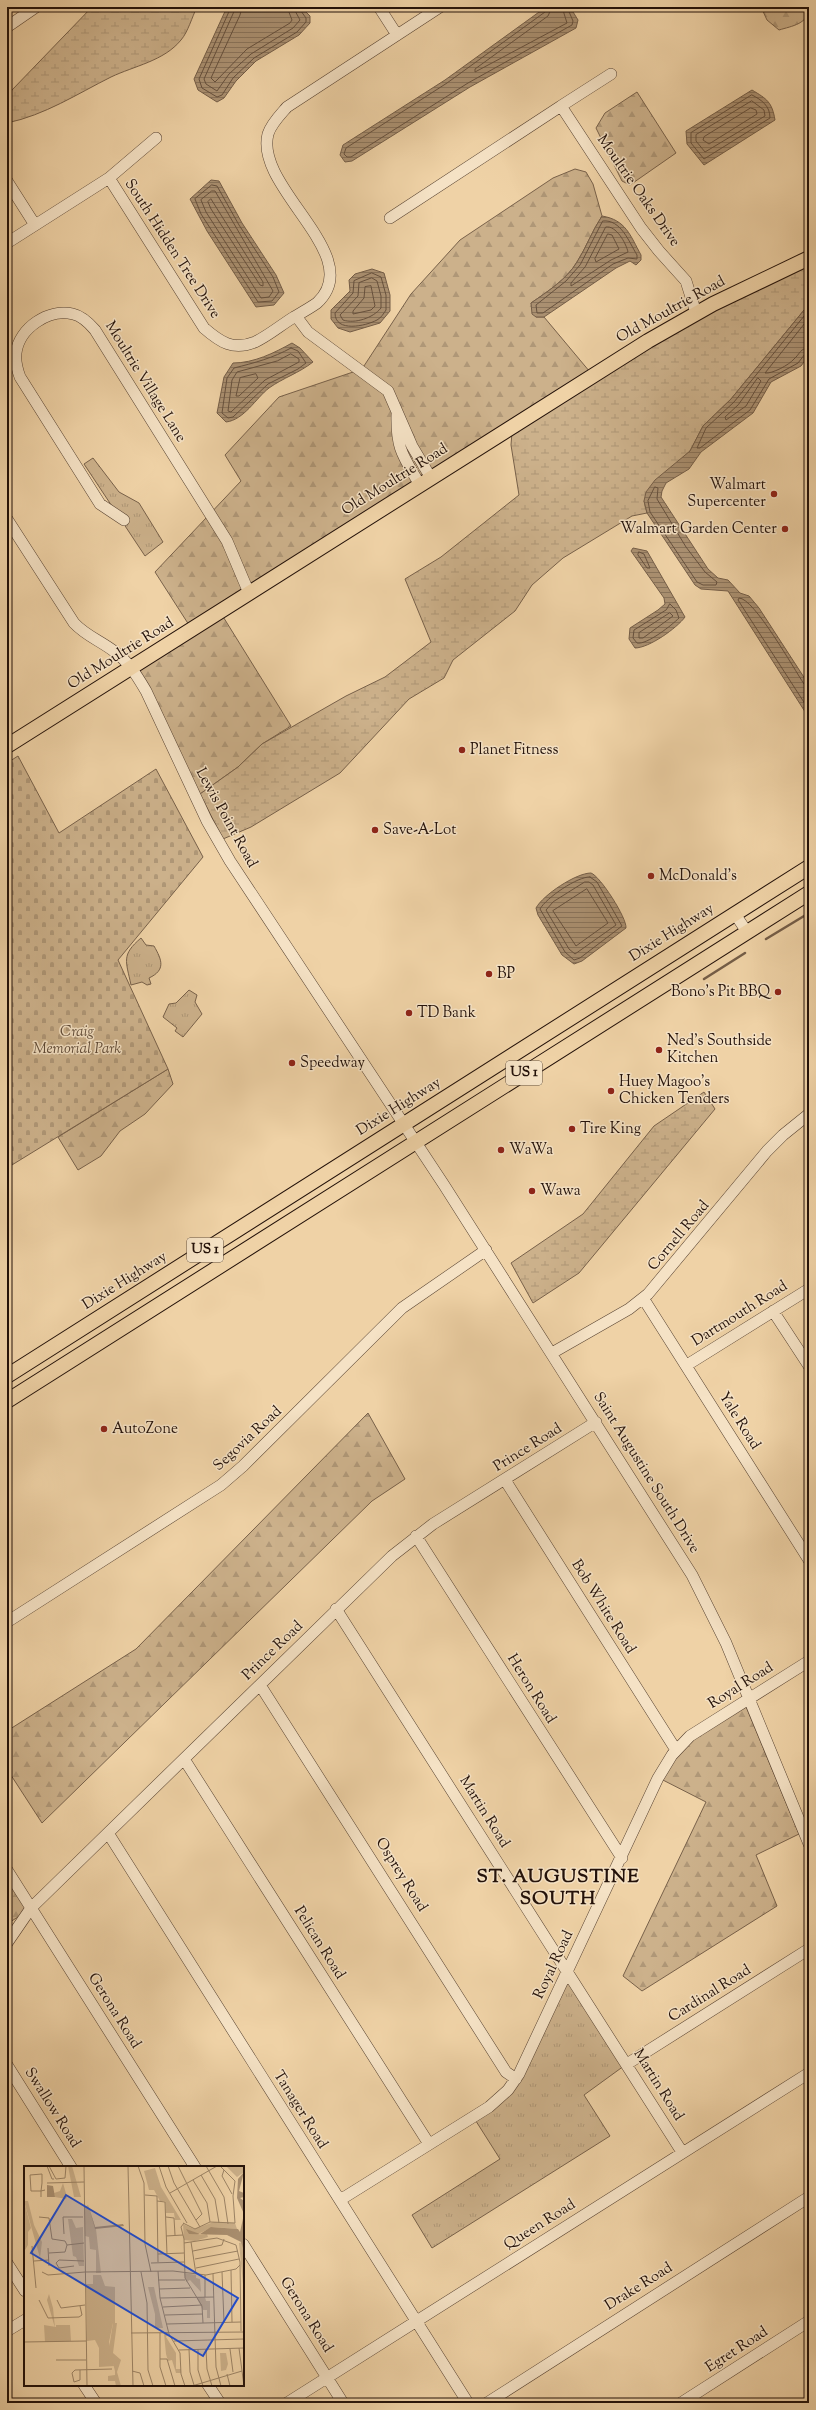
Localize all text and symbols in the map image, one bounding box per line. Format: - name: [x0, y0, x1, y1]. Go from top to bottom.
- street label: Moultrie Oaks Drive: [591, 131, 685, 251]
- street label: South Hidden Tree Drive: [119, 175, 225, 323]
- street label: Old Moultrie Road: [613, 271, 730, 349]
- street label: Moultrie Village Lane: [99, 317, 191, 447]
- street label: Old Moultrie Road: [338, 439, 453, 521]
- place label: Walmart Supercenter: [687, 475, 766, 513]
- marker: Walmart Supercenter: [769, 489, 779, 499]
- place label: Walmart Garden Center: [620, 519, 777, 540]
- marker: Walmart Garden Center: [780, 524, 790, 534]
- street label: Old Moultrie Road: [64, 613, 179, 695]
- place label: Planet Fitness: [470, 740, 559, 761]
- marker: Planet Fitness: [457, 745, 467, 755]
- street label: Lewis Point Road: [190, 764, 262, 872]
- place label: Save-A-Lot: [383, 820, 456, 841]
- marker: Save-A-Lot: [370, 825, 380, 835]
- place label: McDonald's: [659, 866, 737, 887]
- marker: McDonald's: [646, 871, 656, 881]
- street label: Dixie Highway: [626, 898, 719, 967]
- place label: BP: [497, 964, 515, 985]
- marker: BP: [484, 969, 494, 979]
- place label: Bono's Pit BBQ: [671, 982, 772, 1003]
- marker: Bono's Pit BBQ: [773, 987, 783, 997]
- place label: TD Bank: [417, 1003, 476, 1024]
- marker: TD Bank: [404, 1008, 414, 1018]
- park label: Craig Memorial Park: [33, 1022, 121, 1060]
- place label: Ned's Southside Kitchen: [667, 1031, 772, 1069]
- marker: Ned's Southside Kitchen: [654, 1045, 664, 1055]
- place label: Speedway: [300, 1053, 365, 1074]
- marker: Speedway: [287, 1058, 297, 1068]
- road number: US 1: [506, 1061, 542, 1085]
- street label: Dixie Highway: [353, 1072, 446, 1141]
- place label: Huey Magoo's Chicken Tenders: [619, 1072, 730, 1110]
- marker: Huey Magoo's Chicken Tenders: [606, 1086, 616, 1096]
- place label: Tire King: [580, 1119, 641, 1140]
- marker: Tire King: [567, 1124, 577, 1134]
- place label: WaWa: [509, 1140, 553, 1161]
- marker: WaWa: [496, 1145, 506, 1155]
- place label: Wawa: [540, 1181, 581, 1202]
- marker: Wawa: [527, 1186, 537, 1196]
- street label: Cornell Road: [643, 1196, 715, 1276]
- road number: US 1: [187, 1238, 223, 1262]
- street label: Dixie Highway: [79, 1246, 172, 1315]
- street label: Dartmouth Road: [688, 1276, 792, 1352]
- street label: Saint Augustine South Drive: [588, 1388, 704, 1558]
- street label: Yale Road: [713, 1388, 765, 1454]
- street label: Segovia Road: [209, 1401, 287, 1476]
- street label: Prince Road: [490, 1418, 567, 1477]
- place label: AutoZone: [112, 1419, 178, 1440]
- marker: AutoZone: [99, 1424, 109, 1434]
- street label: Bob White Road: [566, 1556, 641, 1659]
- street label: Prince Road: [238, 1616, 309, 1685]
- street label: Heron Road: [501, 1650, 561, 1728]
- street label: Royal Road: [704, 1657, 778, 1714]
- street label: Martin Road: [454, 1772, 515, 1852]
- street label: Osprey Road: [370, 1834, 432, 1917]
- district label: ST. AUGUSTINE SOUTH: [476, 1864, 640, 1913]
- street label: Pelican Road: [288, 1902, 350, 1984]
- street label: Royal Road: [529, 1927, 579, 2003]
- street label: Cardinal Road: [665, 1960, 756, 2028]
- street label: Gerona Road: [82, 1969, 146, 2053]
- street label: Martin Road: [628, 2045, 689, 2125]
- street label: Swallow Road: [19, 2064, 85, 2153]
- street label: Tanager Road: [268, 2067, 333, 2154]
- inset map: [24, 2166, 244, 2386]
- street label: Queen Road: [500, 2194, 580, 2255]
- street label: Drake Road: [601, 2258, 677, 2316]
- street label: Gerona Road: [274, 2273, 338, 2357]
- street label: Egret Road: [702, 2322, 773, 2378]

